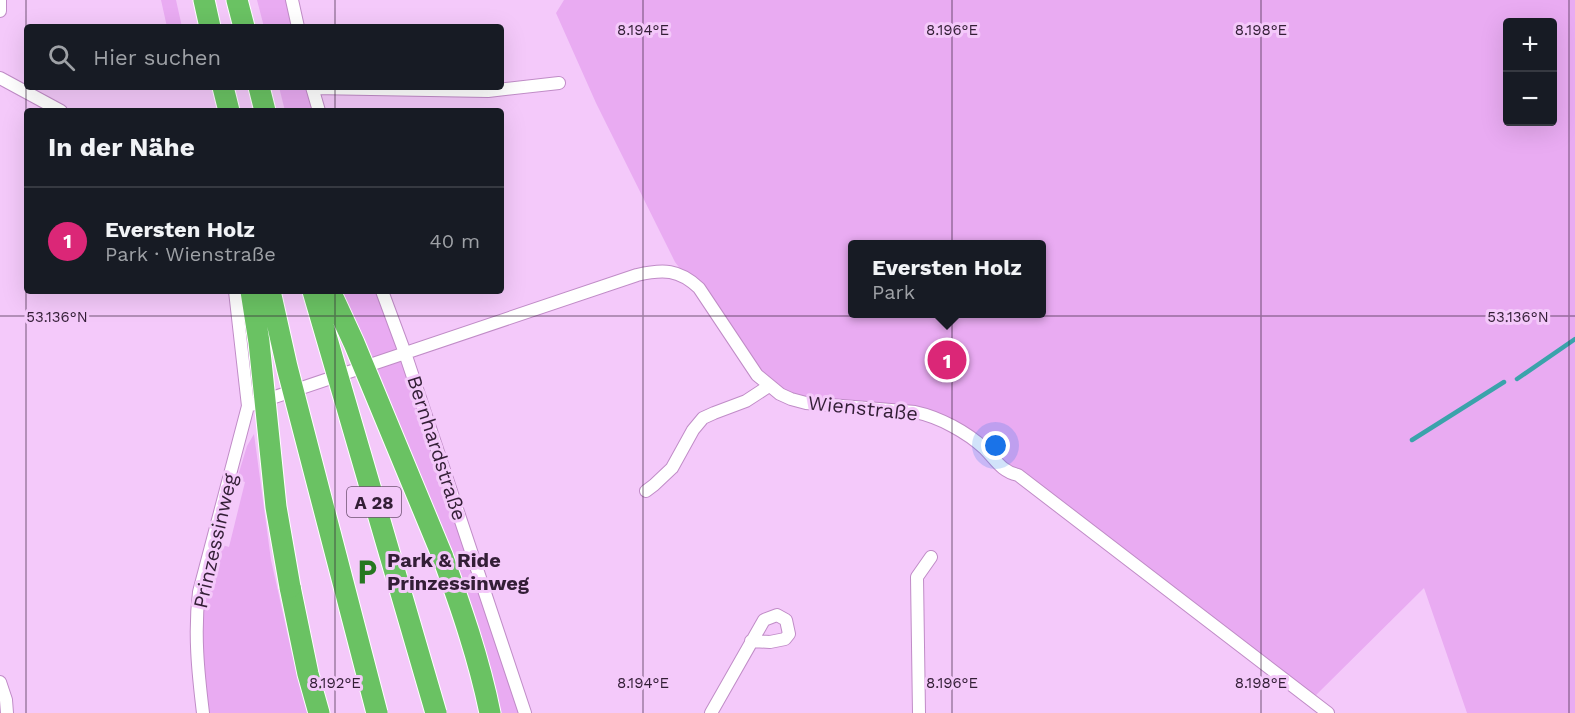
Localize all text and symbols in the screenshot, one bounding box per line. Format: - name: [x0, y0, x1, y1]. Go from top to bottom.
- map controls: [1503, 18, 1557, 126]
- button: +: [1503, 18, 1557, 72]
- text: 8.194°E: [617, 21, 669, 39]
- text: 8.196°E: [926, 21, 978, 39]
- text: 8.198°E: [1235, 21, 1287, 39]
- search box: [24, 24, 504, 90]
- icon: search: [45, 41, 78, 74]
- text: Hier suchen: [93, 45, 221, 70]
- button: −: [1503, 72, 1557, 126]
- text: In der Nähe: [48, 132, 195, 162]
- text: Eversten Holz: [105, 217, 255, 242]
- text: 1: [63, 229, 72, 253]
- text: 40 m: [429, 229, 480, 253]
- popup: [848, 240, 1046, 318]
- text: Park · Wienstraße: [105, 242, 276, 266]
- text: Eversten Holz: [872, 255, 1022, 280]
- text: Park: [872, 280, 915, 304]
- text: 53.136°N: [26, 308, 88, 326]
- text: 53.136°N: [1487, 308, 1549, 326]
- pin: 1: [928, 338, 966, 382]
- street label: Bernhardstraße: [402, 372, 472, 524]
- street label: Wienstraße: [807, 390, 919, 426]
- your location: [981, 431, 1010, 460]
- street label: Prinzessinweg: [188, 471, 242, 611]
- road number: A 28: [347, 487, 401, 517]
- place label: Park & Ride Prinzessinweg: [387, 548, 530, 595]
- parking icon: Park & Ride Prinzessinweg: [352, 557, 382, 587]
- text: 8.192°E: [309, 674, 361, 692]
- text: 8.194°E: [617, 674, 669, 692]
- text: 8.196°E: [926, 674, 978, 692]
- text: 8.198°E: [1235, 674, 1287, 692]

